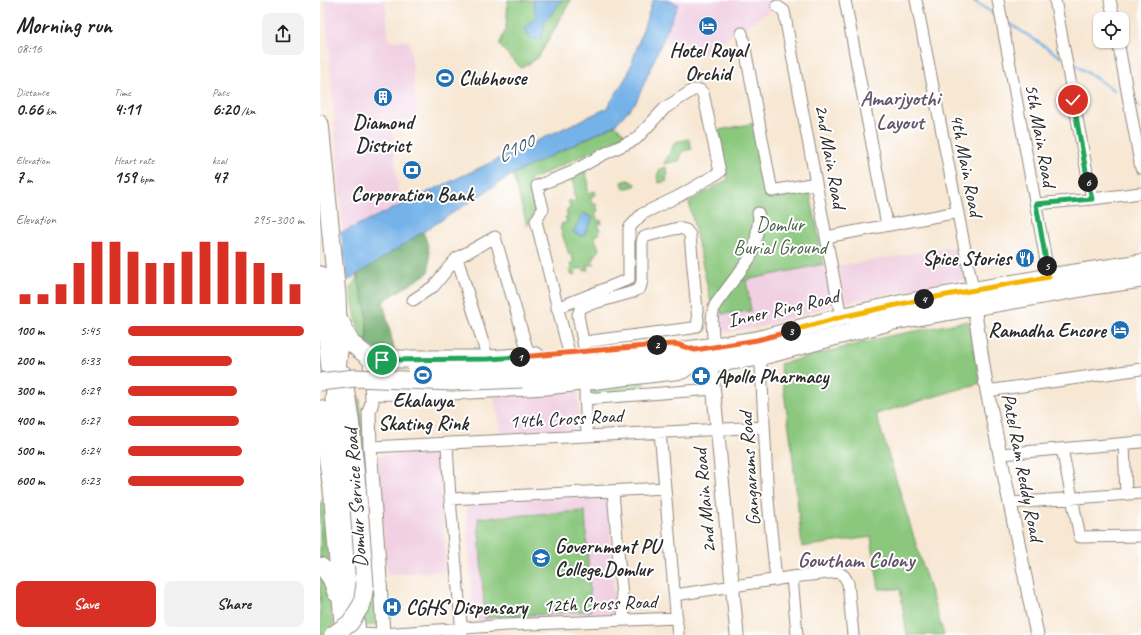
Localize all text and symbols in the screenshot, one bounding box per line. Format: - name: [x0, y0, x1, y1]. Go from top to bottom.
- text: Morning run: [16, 12, 112, 40]
- map controls: [1093, 12, 1129, 48]
- button: locate: [1093, 12, 1129, 48]
- button: share: [262, 13, 304, 55]
- hotel icon: Hotel Royal Orchid: [697, 15, 719, 37]
- place label: Hotel Royal Orchid: [670, 38, 751, 86]
- text: 08:16: [16, 41, 42, 57]
- place label: Clubhouse: [459, 66, 528, 91]
- sports icon: Clubhouse: [434, 67, 456, 89]
- street label: 5th Main Road: [1019, 82, 1062, 191]
- pin: [1056, 83, 1090, 117]
- text: Distance: [16, 85, 49, 99]
- text: Time: [114, 85, 131, 99]
- text: Pace: [212, 85, 229, 99]
- district label: Amarjyothi Layout: [860, 85, 943, 135]
- building icon: Diamond District: [372, 86, 394, 108]
- icon: check: [1062, 89, 1084, 111]
- text: 0.66: [16, 99, 43, 120]
- text: 4:11: [114, 99, 140, 120]
- text: 6:20: [212, 99, 239, 120]
- street label: 2nd Main Road: [809, 102, 852, 213]
- text: km: [43, 104, 56, 118]
- text: /km: [239, 104, 256, 118]
- place label: Diamond District: [353, 110, 417, 158]
- street label: 4th Main Road: [944, 112, 989, 222]
- water label: C100: [492, 126, 542, 168]
- text: Elevation: [16, 153, 50, 167]
- text: Heart rate: [114, 153, 154, 167]
- text: kcal: [212, 153, 227, 167]
- bank icon: Corporation Bank: [401, 159, 423, 181]
- text: 7: [16, 167, 24, 188]
- text: 159: [114, 167, 136, 188]
- text: 47: [212, 167, 227, 188]
- text: m: [24, 172, 32, 186]
- text: bpm: [136, 172, 154, 186]
- pin: 6: [1078, 172, 1098, 192]
- text: 6: [1085, 175, 1091, 189]
- place label: Corporation Bank: [351, 182, 475, 207]
- text: Elevation: [16, 212, 56, 228]
- text: 295–300 m: [253, 212, 304, 228]
- park label: Domlur Burial Ground: [733, 212, 830, 260]
- place label: Spice Stories: [922, 246, 1013, 271]
- restaurant icon: Spice Stories: [1014, 247, 1036, 269]
- pin: 5: [1037, 256, 1057, 276]
- text: 5: [1045, 259, 1049, 273]
- street label: Inner Ring Road: [725, 283, 844, 333]
- pin: 4: [914, 289, 934, 309]
- text: 4: [922, 292, 926, 306]
- place label: Ramadha Encore: [988, 318, 1107, 343]
- hotel icon: Ramadha Encore: [1109, 319, 1131, 341]
- pin: 3: [781, 321, 801, 341]
- text: 100 m: [16, 323, 44, 339]
- text: 5:45: [80, 323, 100, 339]
- text: 3: [789, 324, 793, 338]
- pin: 2: [647, 335, 667, 355]
- text: 2: [655, 338, 659, 352]
- pin: [365, 343, 399, 377]
- pin: 1: [510, 347, 530, 367]
- icon: arrive: [371, 349, 393, 371]
- text: 1: [518, 350, 522, 364]
- text: 200 m: [16, 353, 44, 369]
- text: 6:33: [80, 353, 100, 369]
- sports icon: Ekalavya Skating Rink: [412, 364, 434, 386]
- place label: Apollo Pharmacy: [715, 364, 830, 390]
- pharmacy icon: Apollo Pharmacy: [690, 365, 712, 387]
- text: 300 m: [16, 383, 44, 399]
- text: 6:29: [80, 383, 100, 399]
- place label: Ekalavya Skating Rink: [378, 388, 469, 436]
- street label: Patel Ram Reddy Road: [996, 391, 1050, 546]
- street label: 14th Cross Road: [509, 403, 627, 434]
- street label: Gangarams Road: [733, 408, 766, 527]
- text: 400 m: [16, 413, 44, 429]
- text: 6:27: [80, 413, 100, 429]
- street label: Domlur Service Road: [338, 424, 373, 568]
- text: 500 m: [16, 443, 44, 459]
- text: 6:24: [80, 443, 100, 459]
- street label: 2nd Main Road: [687, 444, 722, 554]
- text: 600 m: [16, 473, 44, 489]
- text: 6:23: [80, 473, 100, 489]
- place label: Government PU College,Domlur: [555, 534, 664, 582]
- school or university icon: Government PU College,Domlur: [530, 547, 552, 569]
- district label: Gowtham Colony: [798, 547, 916, 573]
- button: Save: [16, 581, 156, 627]
- button: Share: [164, 581, 304, 627]
- street label: 12th Cross Road: [543, 589, 660, 618]
- place label: CGHS Dispensary: [406, 595, 529, 620]
- hospital icon: CGHS Dispensary: [381, 596, 403, 618]

